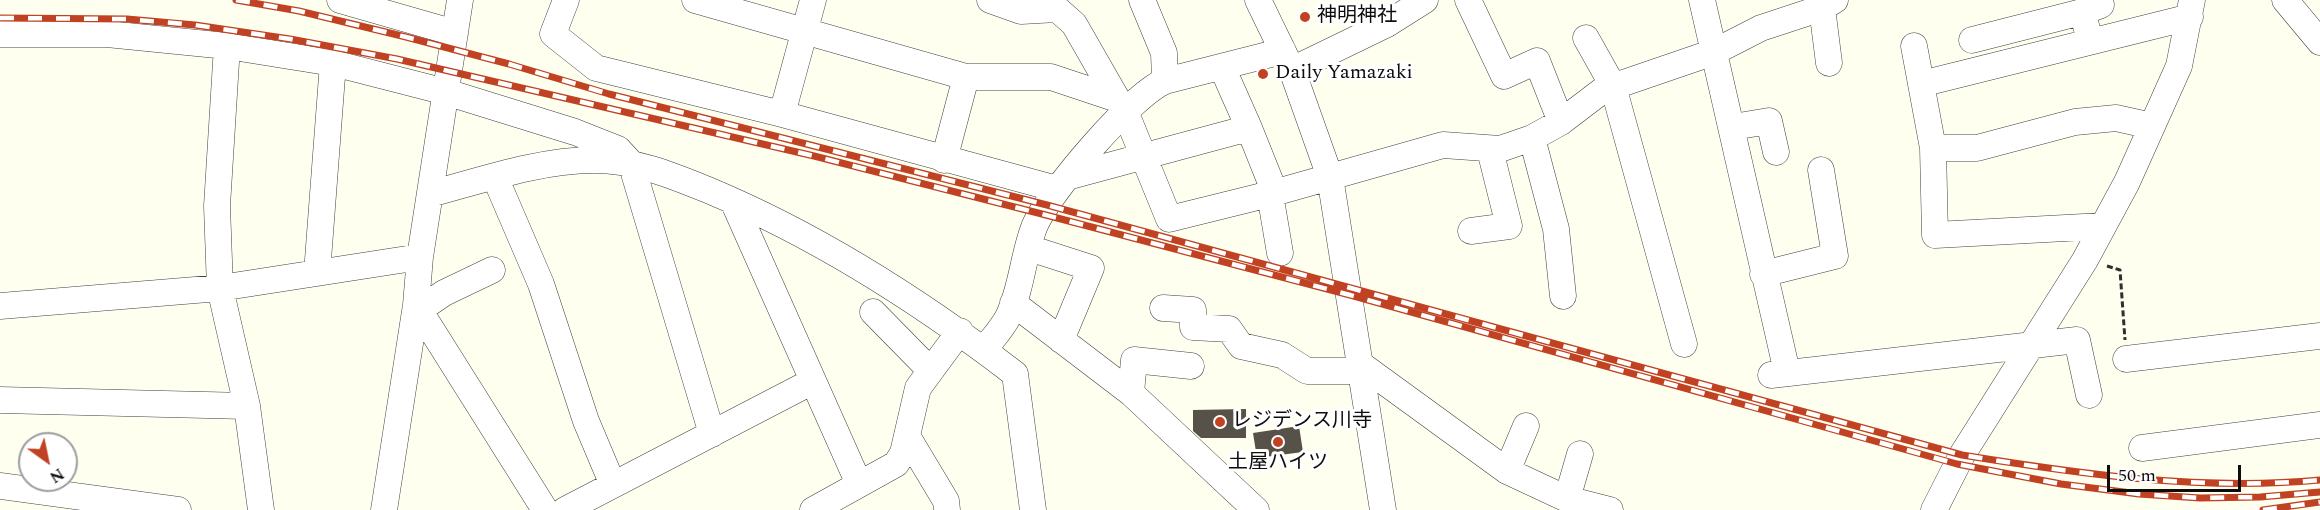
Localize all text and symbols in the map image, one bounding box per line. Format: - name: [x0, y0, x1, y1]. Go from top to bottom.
- place label: 神明神社: [1317, 5, 1397, 29]
- marker: 神明神社: [1298, 10, 1312, 24]
- place label: Daily Yamazaki: [1275, 62, 1413, 86]
- marker: Daily Yamazaki: [1256, 67, 1270, 81]
- place label: レジデンス川寺: [1232, 410, 1372, 434]
- marker: レジデンス川寺: [1213, 415, 1227, 429]
- north arrow: [18, 432, 78, 492]
- marker: 土屋ハイツ: [1271, 435, 1285, 449]
- place label: 土屋ハイツ: [1228, 452, 1328, 476]
- scale bar: [2110, 453, 2244, 491]
- text: N: [45, 462, 69, 489]
- text: 50 m: [2118, 462, 2156, 489]

